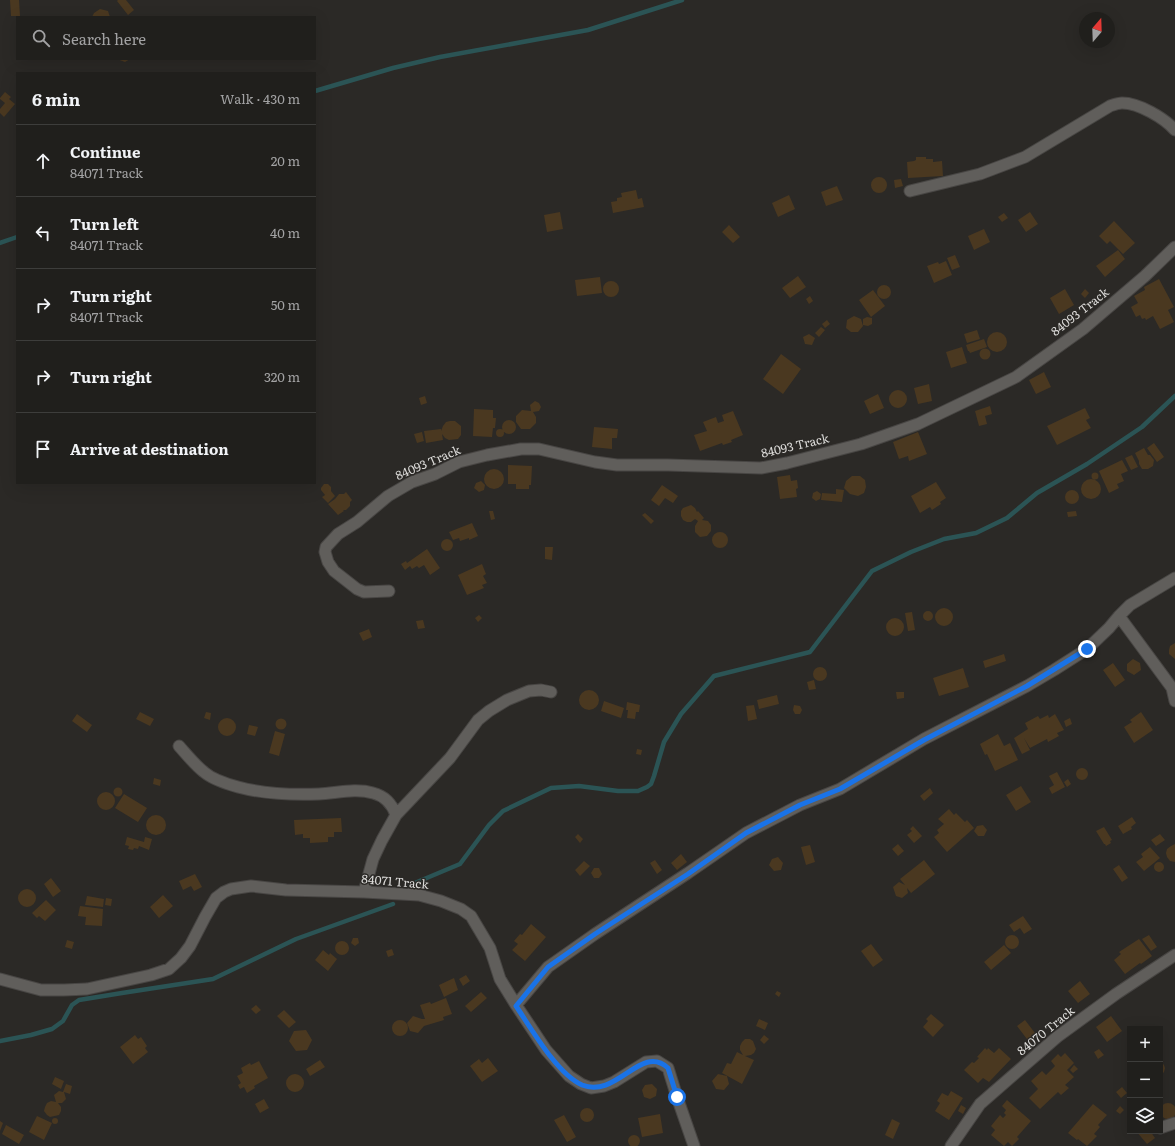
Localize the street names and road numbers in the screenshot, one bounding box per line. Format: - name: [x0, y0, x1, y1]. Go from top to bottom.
- street label: 84093 Track: [1047, 282, 1113, 340]
- street label: 84093 Track: [759, 428, 831, 462]
- street label: 84093 Track: [392, 440, 464, 484]
- street label: 84071 Track: [361, 869, 430, 893]
- street label: 84070 Track: [1013, 1001, 1079, 1059]

